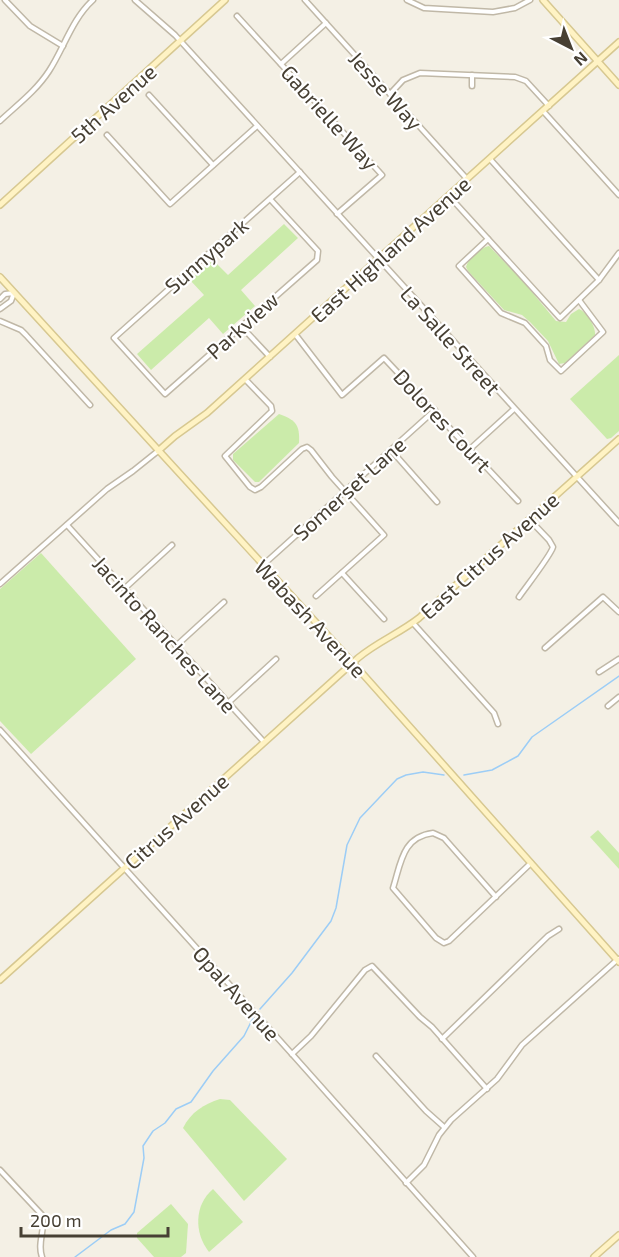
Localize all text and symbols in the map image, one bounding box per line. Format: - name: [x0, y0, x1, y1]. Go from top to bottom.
- north arrow: [541, 18, 601, 78]
- street label: Jesse Way: [344, 45, 428, 135]
- text: N: [571, 49, 592, 70]
- street label: 5th Avenue: [65, 58, 161, 148]
- street label: Gabrielle Way: [277, 60, 383, 174]
- street label: East Highland Avenue: [305, 171, 475, 327]
- street label: Sunnypark: [159, 212, 253, 298]
- street label: La Salle Street: [396, 281, 506, 399]
- street label: Parkview: [201, 286, 283, 364]
- street label: Dolores Court: [389, 364, 497, 476]
- street label: Somerset Lane: [288, 431, 410, 545]
- street label: East Citrus Avenue: [415, 486, 563, 624]
- street label: Jacinto Ranches Lane: [88, 550, 242, 718]
- street label: Wabash Avenue: [250, 554, 372, 682]
- street label: Citrus Avenue: [119, 768, 233, 874]
- street label: Opal Avenue: [188, 941, 286, 1045]
- scale bar: [21, 1200, 168, 1238]
- text: 200 m: [30, 1209, 82, 1231]

